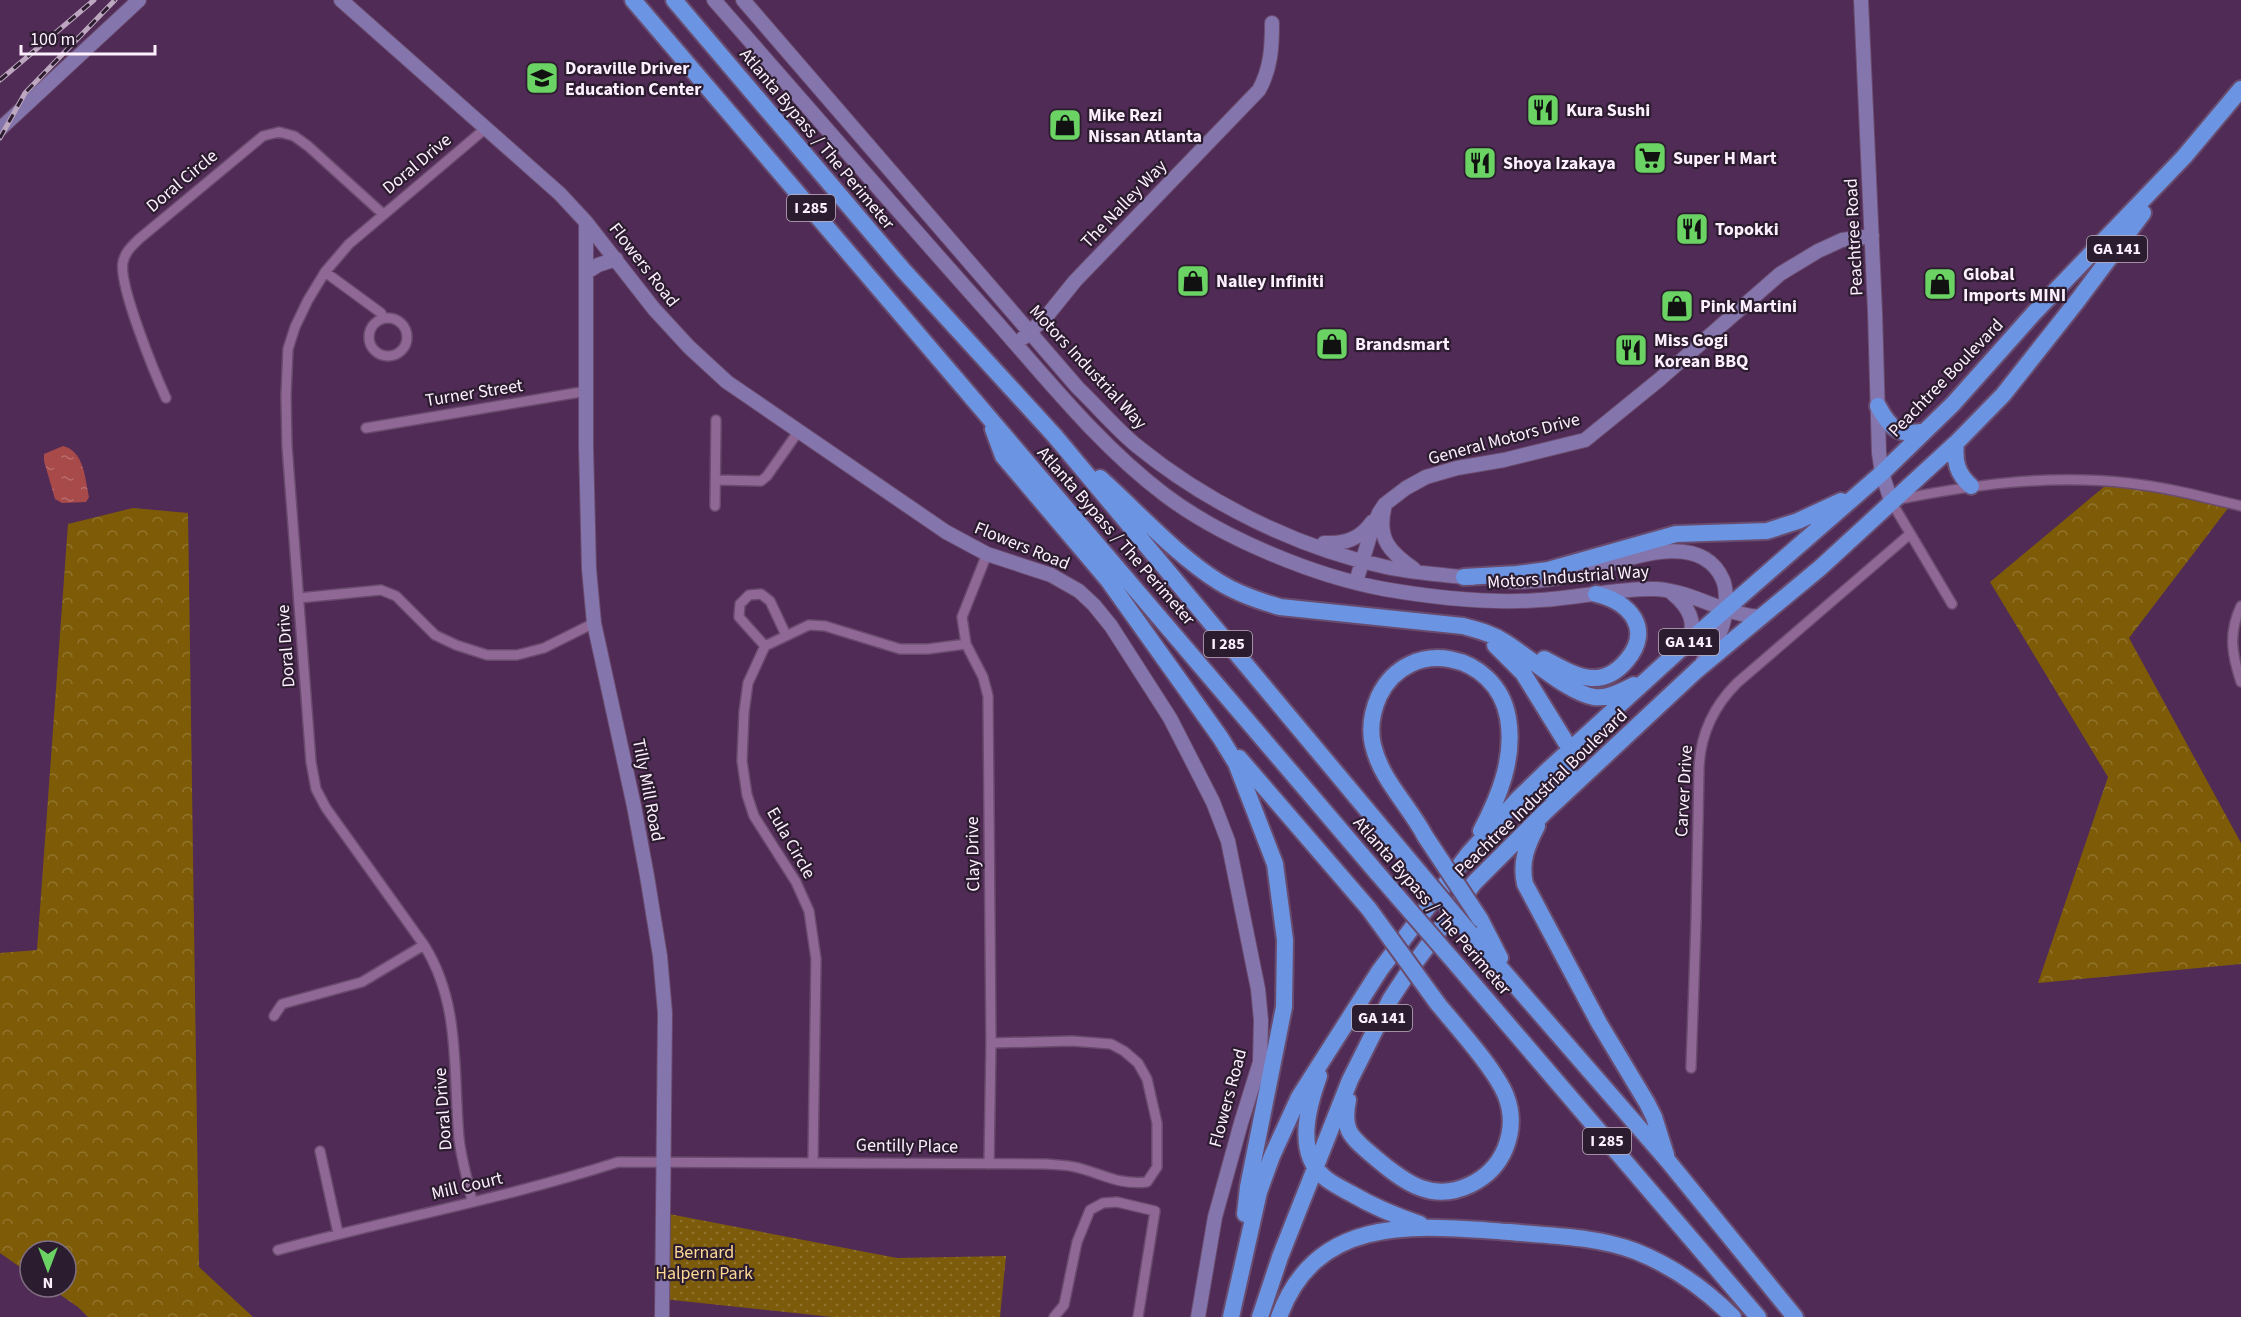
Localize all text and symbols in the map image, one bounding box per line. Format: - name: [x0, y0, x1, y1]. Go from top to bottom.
- scale bar: [21, 18, 154, 56]
- text: 100 m: [30, 27, 75, 52]
- street label: Atlanta Bypass / The Perimeter: [734, 43, 901, 236]
- place label: Doraville Driver Education Center: [565, 56, 702, 102]
- school or university icon: Doraville Driver Education Center: [524, 60, 560, 96]
- restaurant icon: Kura Sushi: [1525, 92, 1561, 128]
- place label: Kura Sushi: [1566, 98, 1650, 123]
- place label: Mike Rezi Nissan Atlanta: [1088, 103, 1202, 149]
- shop icon: Mike Rezi Nissan Atlanta: [1047, 107, 1083, 143]
- street label: Doral Drive: [377, 128, 457, 200]
- supermarket icon: Super H Mart: [1632, 140, 1668, 176]
- street label: Doral Circle: [141, 144, 223, 218]
- restaurant icon: Shoya Izakaya: [1462, 145, 1498, 181]
- place label: Super H Mart: [1673, 146, 1777, 171]
- place label: Shoya Izakaya: [1503, 151, 1616, 176]
- street label: The Nalley Way: [1075, 154, 1173, 254]
- street label: Peachtree Road: [1838, 178, 1870, 296]
- road number: I 285: [787, 195, 835, 221]
- restaurant icon: Topokki: [1674, 211, 1710, 247]
- place label: Topokki: [1715, 217, 1779, 242]
- street label: Flowers Road: [603, 218, 685, 312]
- road number: GA 141: [2087, 236, 2147, 262]
- place label: Global Imports MINI: [1963, 262, 2066, 308]
- shop icon: Nalley Infiniti: [1175, 263, 1211, 299]
- shop icon: Global Imports MINI: [1922, 266, 1958, 302]
- place label: Nalley Infiniti: [1216, 269, 1324, 294]
- shop icon: Pink Martini: [1659, 288, 1695, 324]
- place label: Pink Martini: [1700, 294, 1797, 319]
- street label: Motors Industrial Way: [1023, 299, 1153, 435]
- street label: Peachtree Boulevard: [1883, 313, 2009, 443]
- shop icon: Brandsmart: [1314, 326, 1350, 362]
- place label: Miss Gogi Korean BBQ: [1654, 328, 1749, 374]
- place label: Brandsmart: [1355, 332, 1450, 357]
- restaurant icon: Miss Gogi Korean BBQ: [1613, 332, 1649, 368]
- street label: Turner Street: [423, 373, 525, 413]
- street label: General Motors Drive: [1425, 407, 1583, 471]
- street label: Atlanta Bypass / The Perimeter: [1031, 441, 1201, 631]
- street label: Flowers Road: [971, 516, 1073, 576]
- street label: Motors Industrial Way: [1486, 559, 1650, 595]
- street label: Doral Drive: [271, 604, 301, 688]
- road number: GA 141: [1659, 629, 1719, 655]
- road number: I 285: [1204, 631, 1252, 657]
- street label: Peachtree Industrial Boulevard: [1449, 704, 1633, 882]
- street label: Tilly Mill Road: [626, 736, 670, 844]
- street label: Carver Drive: [1669, 744, 1699, 838]
- street label: Eula Circle: [760, 803, 822, 884]
- street label: Atlanta Bypass / The Perimeter: [1347, 811, 1517, 1001]
- street label: Clay Drive: [960, 816, 986, 892]
- road number: GA 141: [1352, 1005, 1412, 1031]
- street label: Flowers Road: [1203, 1046, 1253, 1150]
- street label: Doral Drive: [428, 1067, 458, 1151]
- road number: I 285: [1583, 1128, 1631, 1154]
- street label: Gentilly Place: [856, 1133, 958, 1159]
- street label: Mill Court: [429, 1166, 505, 1206]
- north arrow: [18, 1239, 78, 1299]
- park label: Bernard Halpern Park: [655, 1240, 753, 1286]
- text: N: [43, 1272, 53, 1294]

